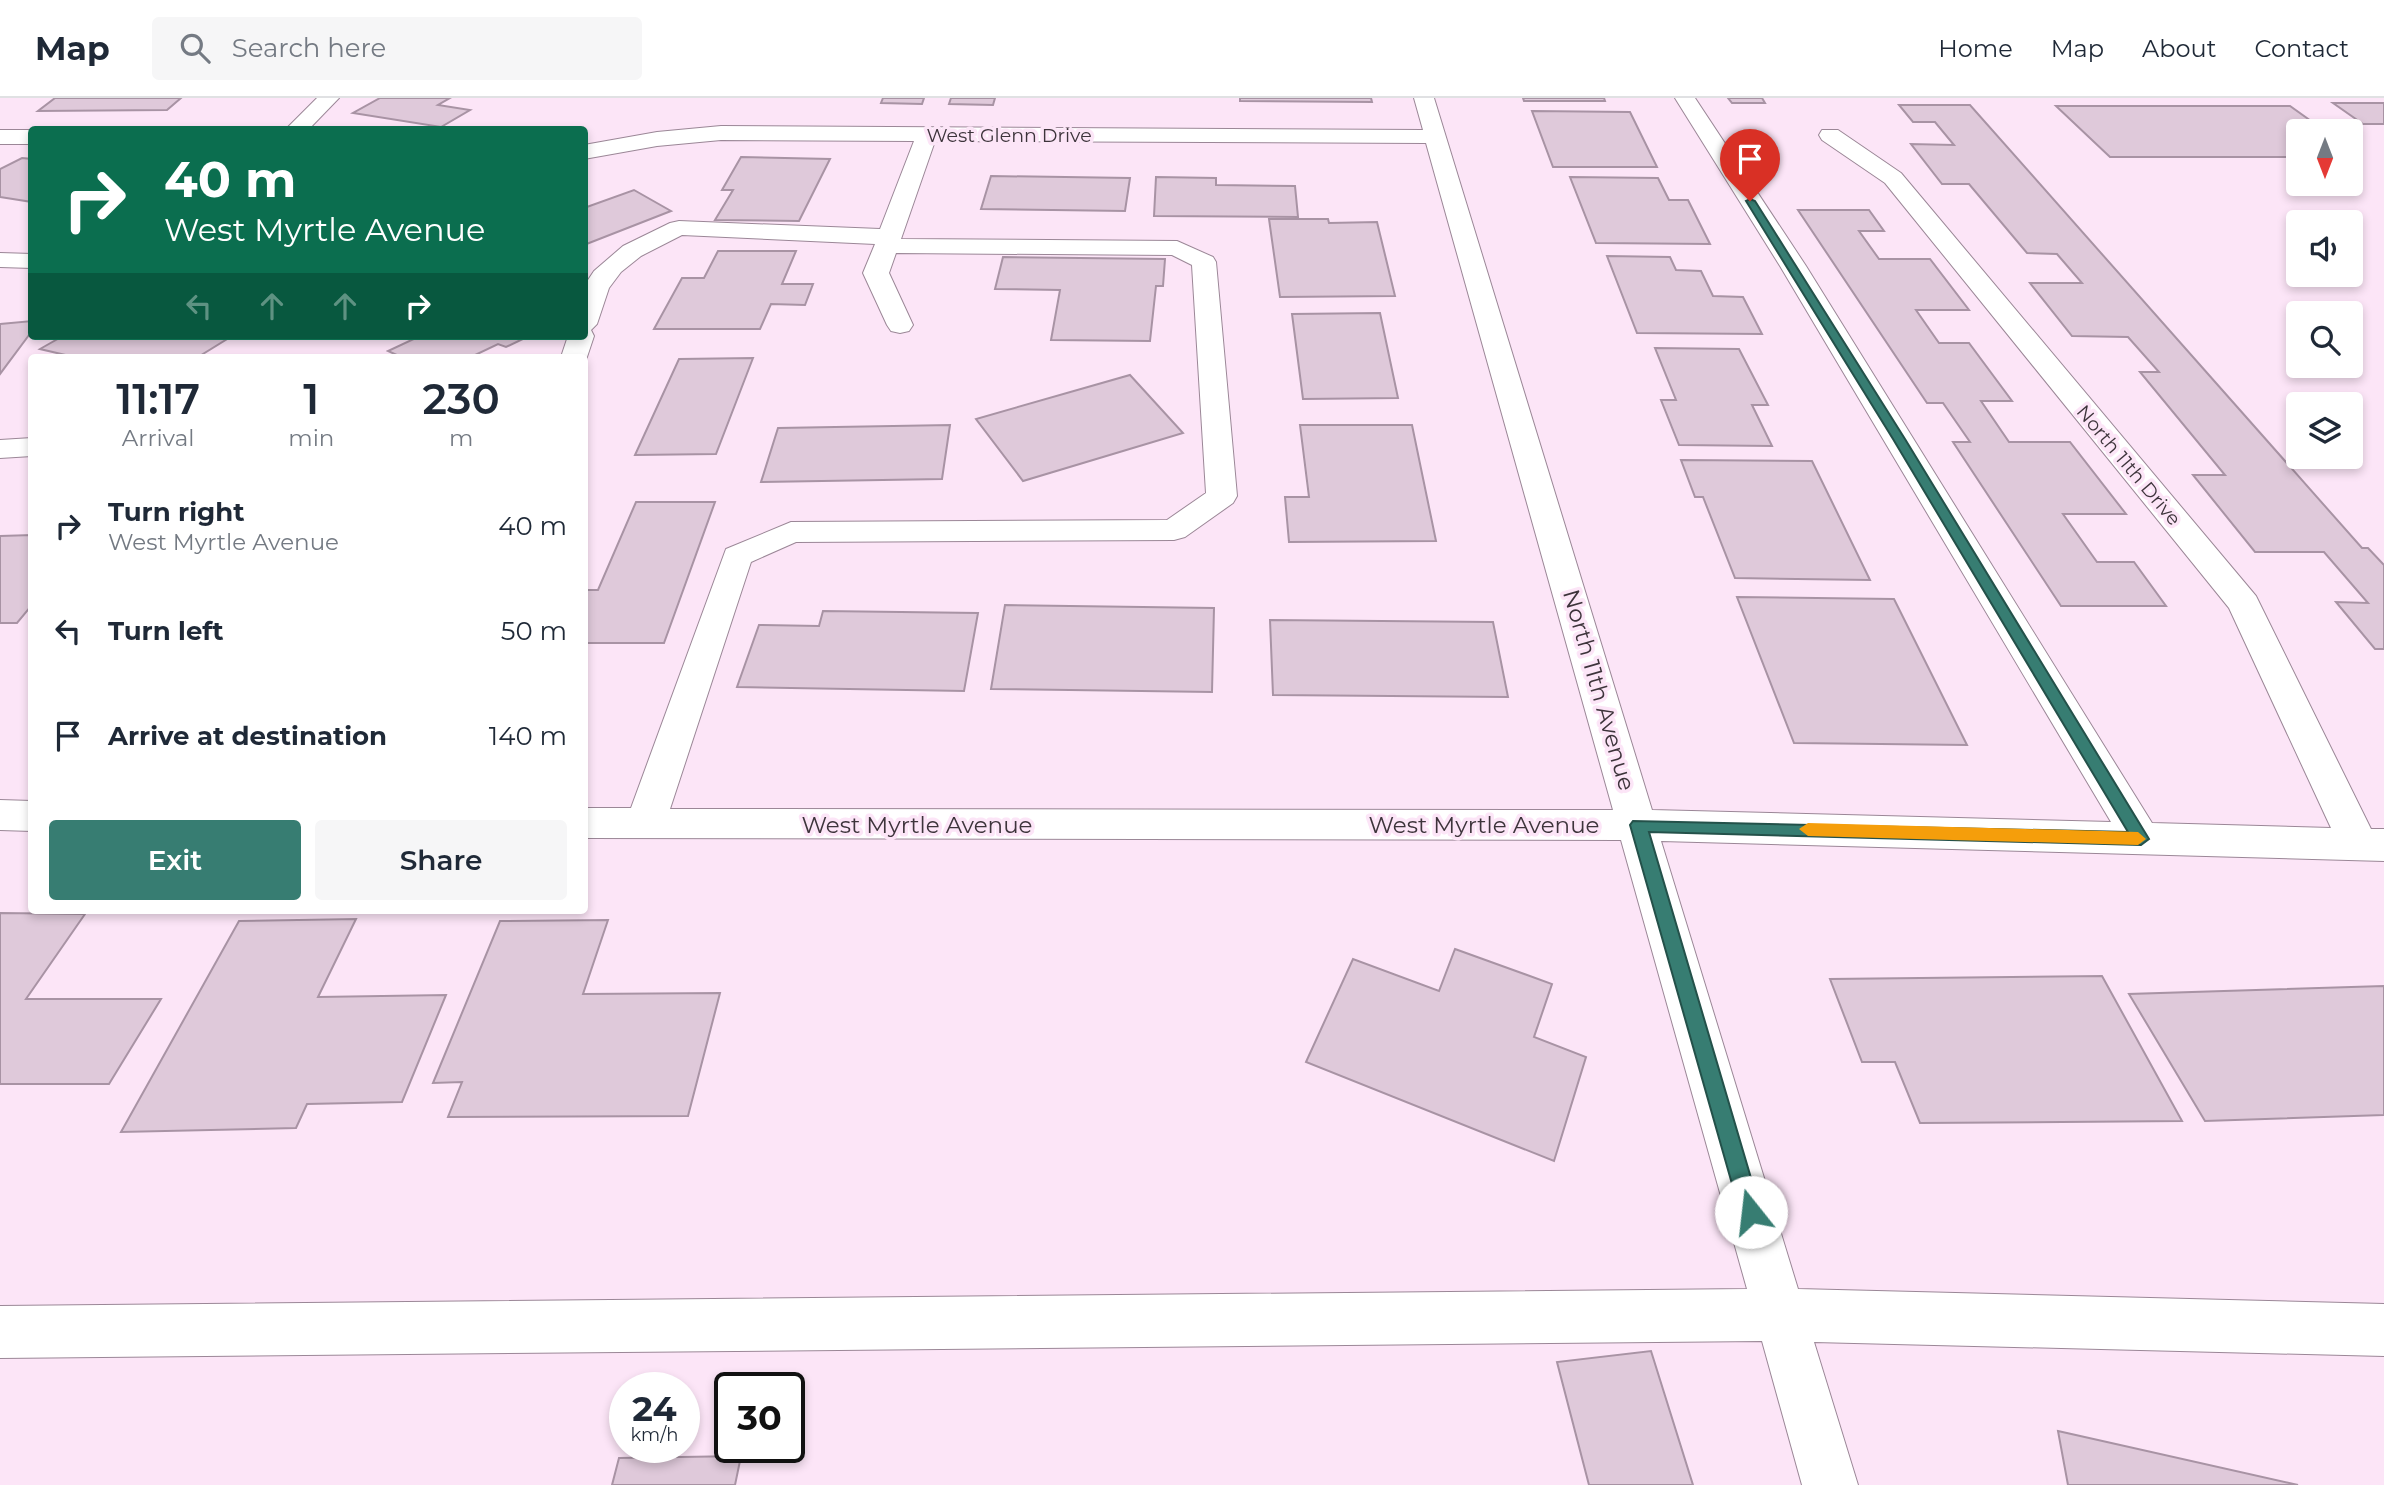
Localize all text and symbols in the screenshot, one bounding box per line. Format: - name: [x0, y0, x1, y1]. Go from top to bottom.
- search box: [152, 17, 642, 80]
- text: Map: [35, 28, 110, 68]
- icon: search: [176, 29, 214, 67]
- text: Search here: [232, 32, 386, 64]
- text: Home: [1938, 34, 2013, 63]
- text: Map: [2051, 34, 2104, 63]
- text: About: [2142, 34, 2216, 63]
- text: Contact: [2254, 34, 2349, 63]
- north arrow: [2286, 119, 2362, 196]
- map controls: [2286, 119, 2363, 469]
- street label: West Glenn Drive: [926, 124, 1092, 147]
- pin: [1720, 129, 1780, 201]
- icon: arrive: [1731, 140, 1769, 178]
- text: 40 m: [164, 150, 296, 209]
- icon: right: [49, 154, 140, 245]
- text: West Myrtle Avenue: [164, 210, 485, 249]
- button: sound: [2286, 210, 2363, 287]
- icon: left: [180, 287, 218, 325]
- icon: ahead: [253, 287, 291, 325]
- icon: ahead: [326, 287, 364, 325]
- icon: right: [399, 287, 437, 325]
- button: search: [2286, 301, 2363, 378]
- text: 11:17: [116, 373, 200, 425]
- text: 1: [303, 373, 319, 425]
- text: 230: [423, 373, 500, 425]
- button: layers: [2286, 392, 2363, 469]
- street label: North 11th Drive: [2072, 401, 2186, 530]
- text: Arrival: [122, 424, 194, 452]
- text: min: [288, 424, 334, 452]
- text: m: [449, 424, 473, 452]
- text: Turn right: [108, 496, 244, 528]
- icon: right: [49, 507, 87, 545]
- text: 40 m: [498, 510, 567, 542]
- text: West Myrtle Avenue: [108, 528, 339, 556]
- street label: North 11th Avenue: [1557, 586, 1641, 794]
- icon: left: [49, 612, 87, 650]
- text: Turn left: [108, 615, 224, 647]
- text: 50 m: [501, 615, 567, 647]
- icon: arrive: [49, 717, 87, 755]
- text: Arrive at destination: [108, 720, 387, 752]
- text: 140 m: [489, 720, 567, 752]
- street label: West Myrtle Avenue: [801, 811, 1033, 839]
- street label: West Myrtle Avenue: [1368, 811, 1600, 839]
- button: Exit: [49, 820, 301, 900]
- button: Share: [315, 820, 567, 900]
- position arrow: [1714, 1175, 1788, 1249]
- speed limit sign: 30: [714, 1372, 805, 1463]
- text: 24: [632, 1387, 677, 1430]
- text: km/h: [630, 1424, 679, 1446]

